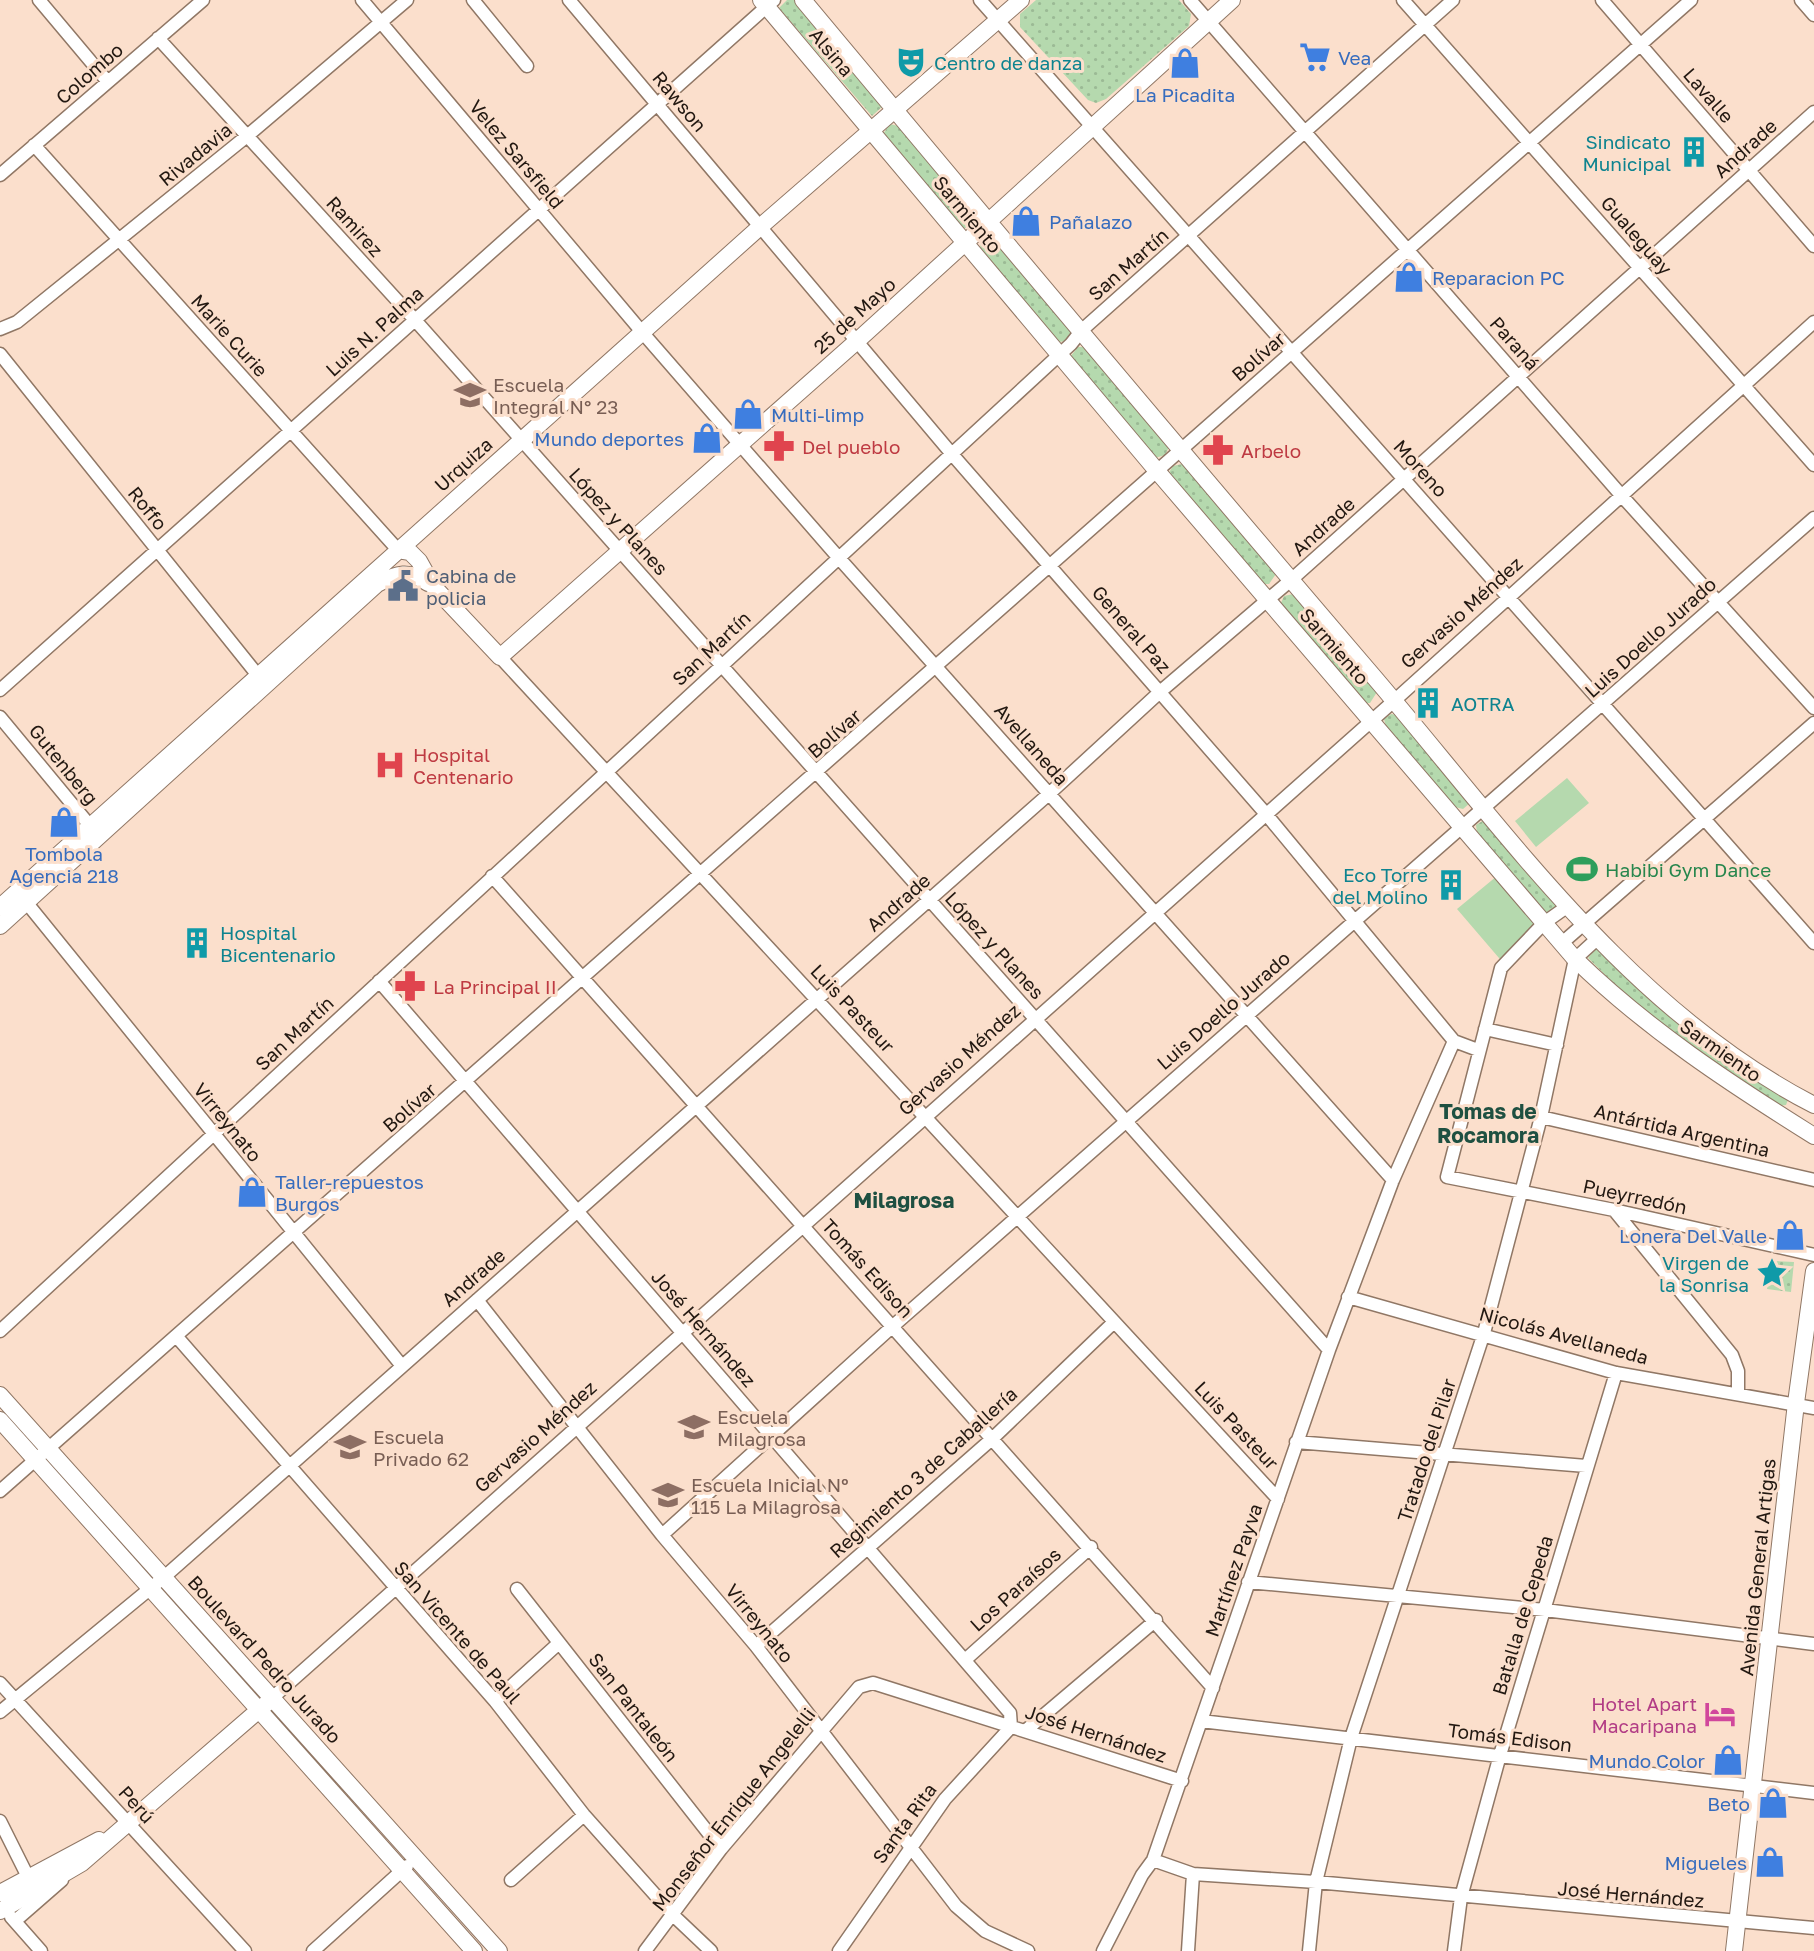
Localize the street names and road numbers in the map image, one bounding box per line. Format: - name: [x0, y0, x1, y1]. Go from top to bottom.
- street label: Alsina: [805, 23, 859, 81]
- street label: Colombo: [51, 38, 127, 108]
- street label: Lavalle: [1679, 63, 1739, 127]
- street label: Rawson: [648, 66, 712, 136]
- street label: Velez Sarsfield: [465, 95, 569, 213]
- street label: Andrade: [1709, 114, 1781, 182]
- street label: Rivadavia: [154, 118, 236, 190]
- street label: Sarmiento: [929, 171, 1007, 257]
- street label: Ramirez: [322, 191, 388, 261]
- street label: Gualeguay: [1597, 191, 1678, 279]
- street label: San Martín: [1083, 223, 1173, 305]
- street label: 25 de Mayo: [808, 272, 900, 358]
- street label: Luis N. Palma: [320, 281, 428, 381]
- street label: Marie Curie: [187, 289, 273, 381]
- street label: Paraná: [1486, 312, 1544, 374]
- street label: Bolívar: [1226, 326, 1290, 386]
- street label: Urquiza: [429, 432, 497, 496]
- street label: Moreno: [1389, 435, 1453, 501]
- street label: López y Planes: [565, 463, 673, 579]
- street label: Roffo: [124, 482, 172, 534]
- street label: Andrade: [1287, 492, 1359, 560]
- street label: Gervasio Méndez: [1395, 551, 1527, 673]
- street label: Luis Doello Jurado: [1580, 572, 1720, 702]
- street label: General Paz: [1088, 580, 1176, 678]
- street label: Sarmiento: [1296, 603, 1374, 689]
- street label: San Martín: [667, 606, 755, 690]
- street label: Avellaneda: [990, 698, 1074, 790]
- street label: Bolívar: [802, 703, 866, 763]
- street label: Gutenberg: [25, 719, 103, 809]
- street label: Andrade: [861, 868, 935, 936]
- street label: López y Planes: [941, 887, 1049, 1003]
- street label: Luis Doello Jurado: [1152, 946, 1294, 1074]
- street label: Luis Pasteur: [806, 959, 900, 1057]
- street label: San Martín: [250, 991, 338, 1075]
- street label: Gervasio Méndez: [893, 998, 1025, 1120]
- street label: Sarmiento: [1676, 1014, 1766, 1086]
- street label: Bolívar: [377, 1077, 441, 1137]
- street label: Virreynato: [189, 1078, 267, 1166]
- street label: Antártida Argentina: [1592, 1099, 1772, 1161]
- street label: Pueyrredón: [1581, 1174, 1689, 1218]
- street label: Tomás Edison: [818, 1214, 918, 1322]
- street label: Andrade: [436, 1243, 510, 1311]
- street label: José Hernández: [647, 1265, 761, 1391]
- street label: Nicolás Avellaneda: [1477, 1301, 1651, 1369]
- street label: Gervasio Méndez: [469, 1375, 601, 1497]
- street label: Tratado del Pilar: [1392, 1375, 1460, 1525]
- street label: Luis Pasteur: [1190, 1376, 1284, 1474]
- street label: Regimiento 3 de Caballería: [825, 1382, 1021, 1562]
- street label: Avenida General Artigas: [1734, 1457, 1780, 1677]
- street label: Martínez Payva: [1199, 1500, 1267, 1640]
- street label: Batalla de Cepeda: [1487, 1532, 1557, 1698]
- street label: Los Paraísos: [965, 1542, 1065, 1636]
- street label: San Vicente de Paul: [390, 1556, 526, 1708]
- street label: Boulevard Pedro Jurado: [184, 1570, 346, 1748]
- street label: Virreynato: [721, 1579, 799, 1667]
- street label: San Pantaleón: [584, 1648, 684, 1766]
- street label: José Hernández: [1022, 1699, 1170, 1767]
- street label: Monseñor Enrique Angelelli: [646, 1703, 820, 1915]
- street label: Tomás Edison: [1446, 1718, 1574, 1756]
- street label: Santa Rita: [867, 1778, 941, 1868]
- street label: Perú: [114, 1781, 160, 1827]
- street label: José Hernández: [1557, 1876, 1705, 1912]

